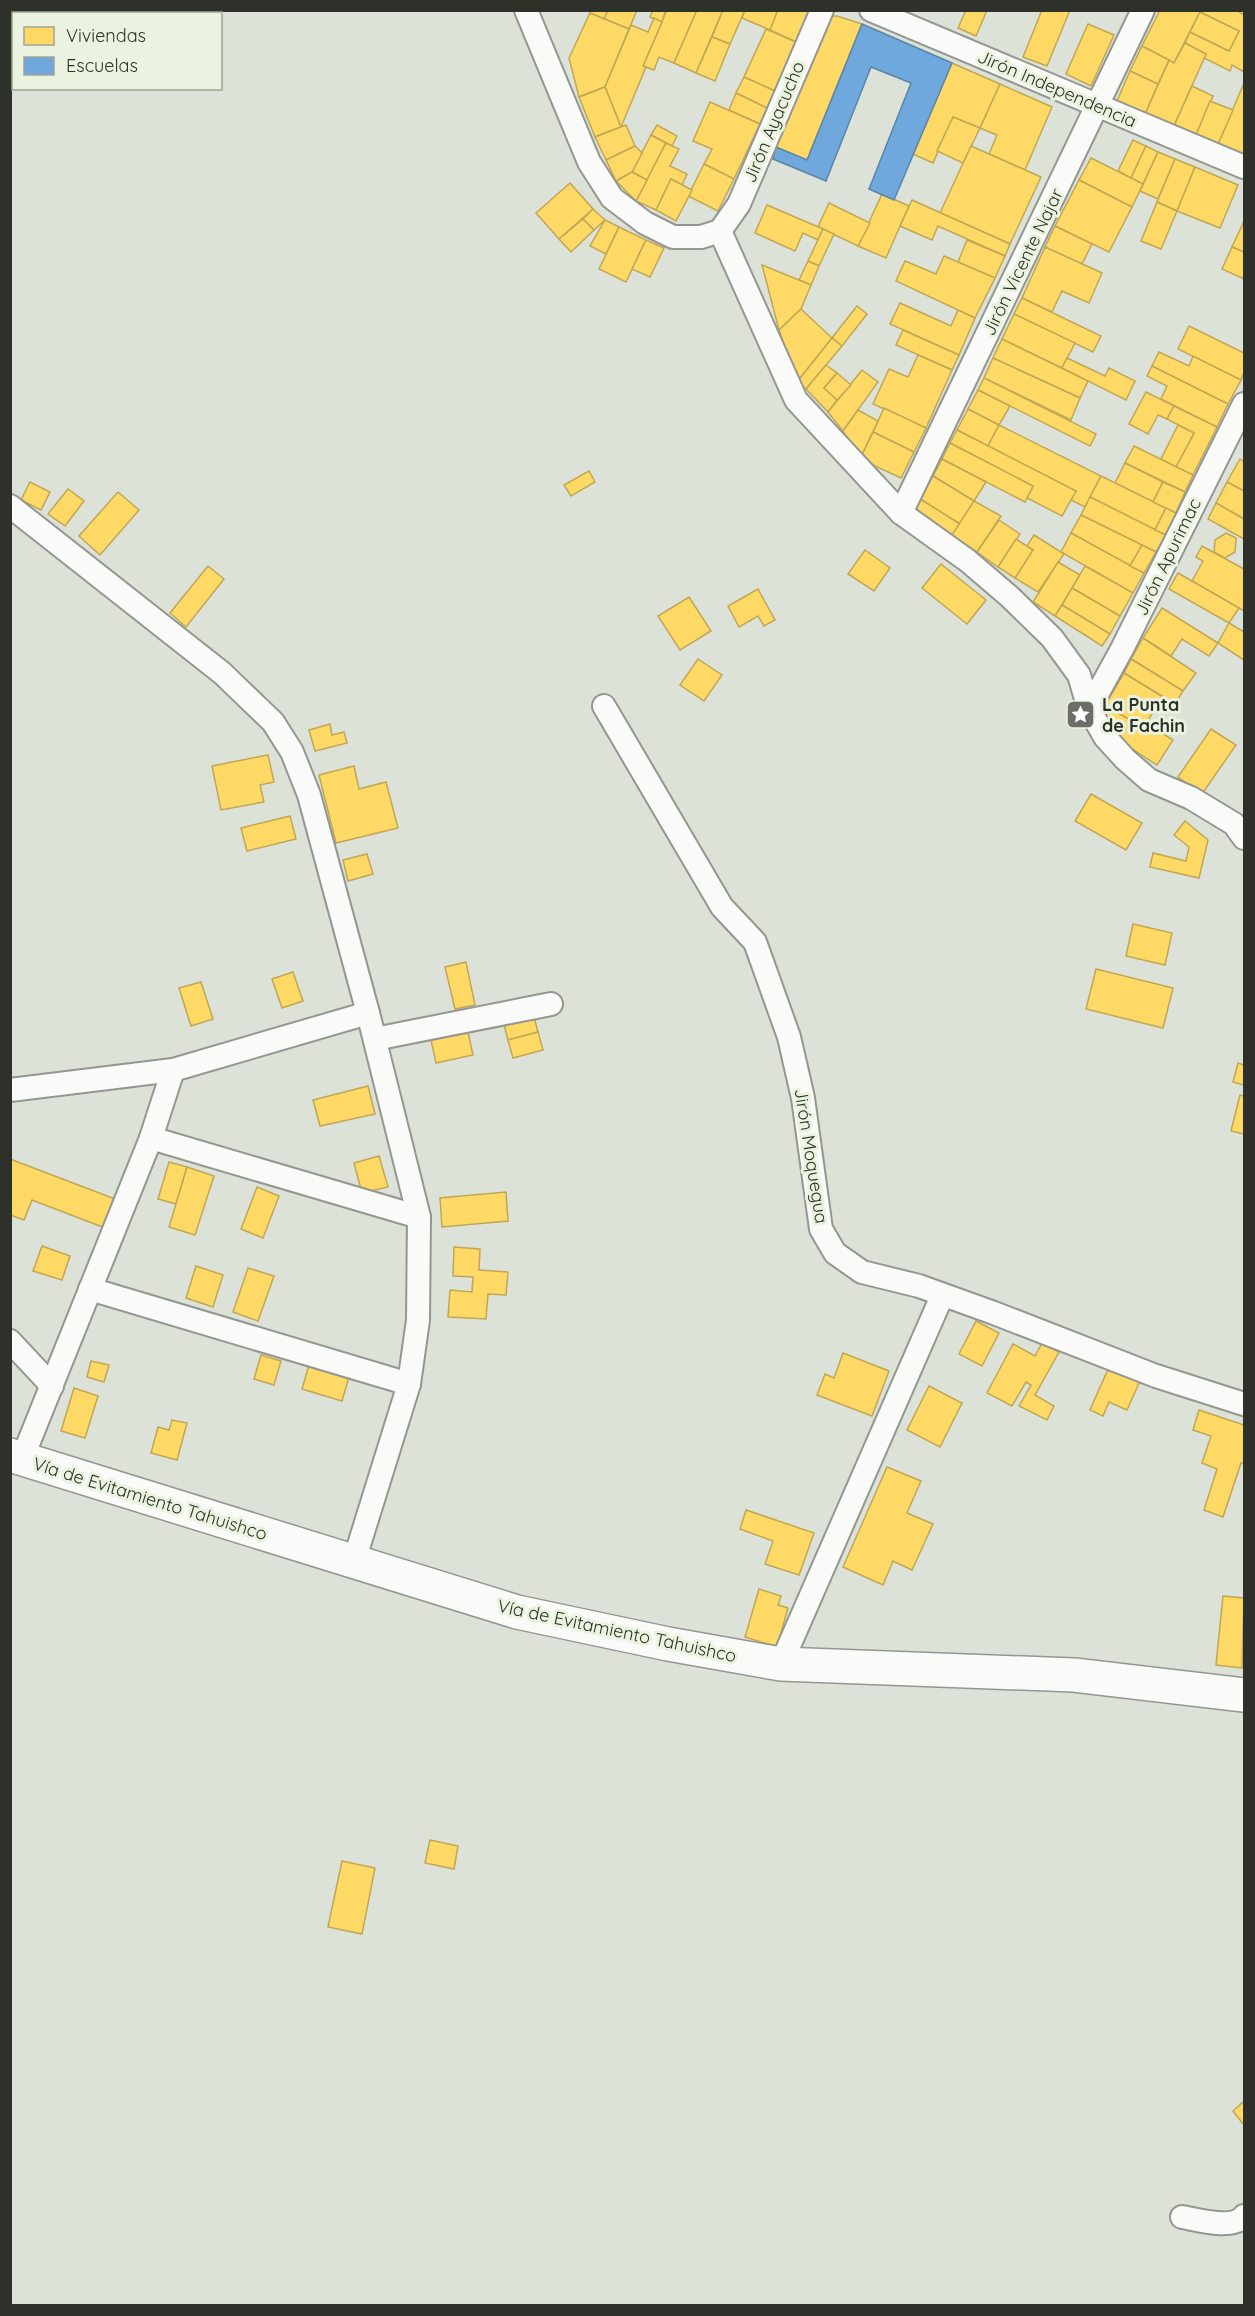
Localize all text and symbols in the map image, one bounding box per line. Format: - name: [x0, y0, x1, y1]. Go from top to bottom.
- legend: [12, 12, 222, 90]
- text: Viviendas: [66, 24, 146, 47]
- street label: Jirón Independencia: [974, 45, 1140, 132]
- text: Escuelas: [66, 54, 138, 77]
- street label: Jirón Ayacucho: [738, 58, 809, 186]
- street label: Jirón Vicente Najar: [977, 184, 1068, 339]
- street label: Jirón Apurimac: [1129, 494, 1206, 619]
- place label: La Punta de Fachin: [1102, 693, 1185, 737]
- place icon: La Punta de Fachin: [1065, 699, 1097, 731]
- street label: Jirón Moquegua: [789, 1087, 834, 1225]
- street label: Vía de Evitamiento Tahuishco: [30, 1452, 270, 1545]
- street label: Vía de Evitamiento Tahuishco: [495, 1594, 739, 1667]

